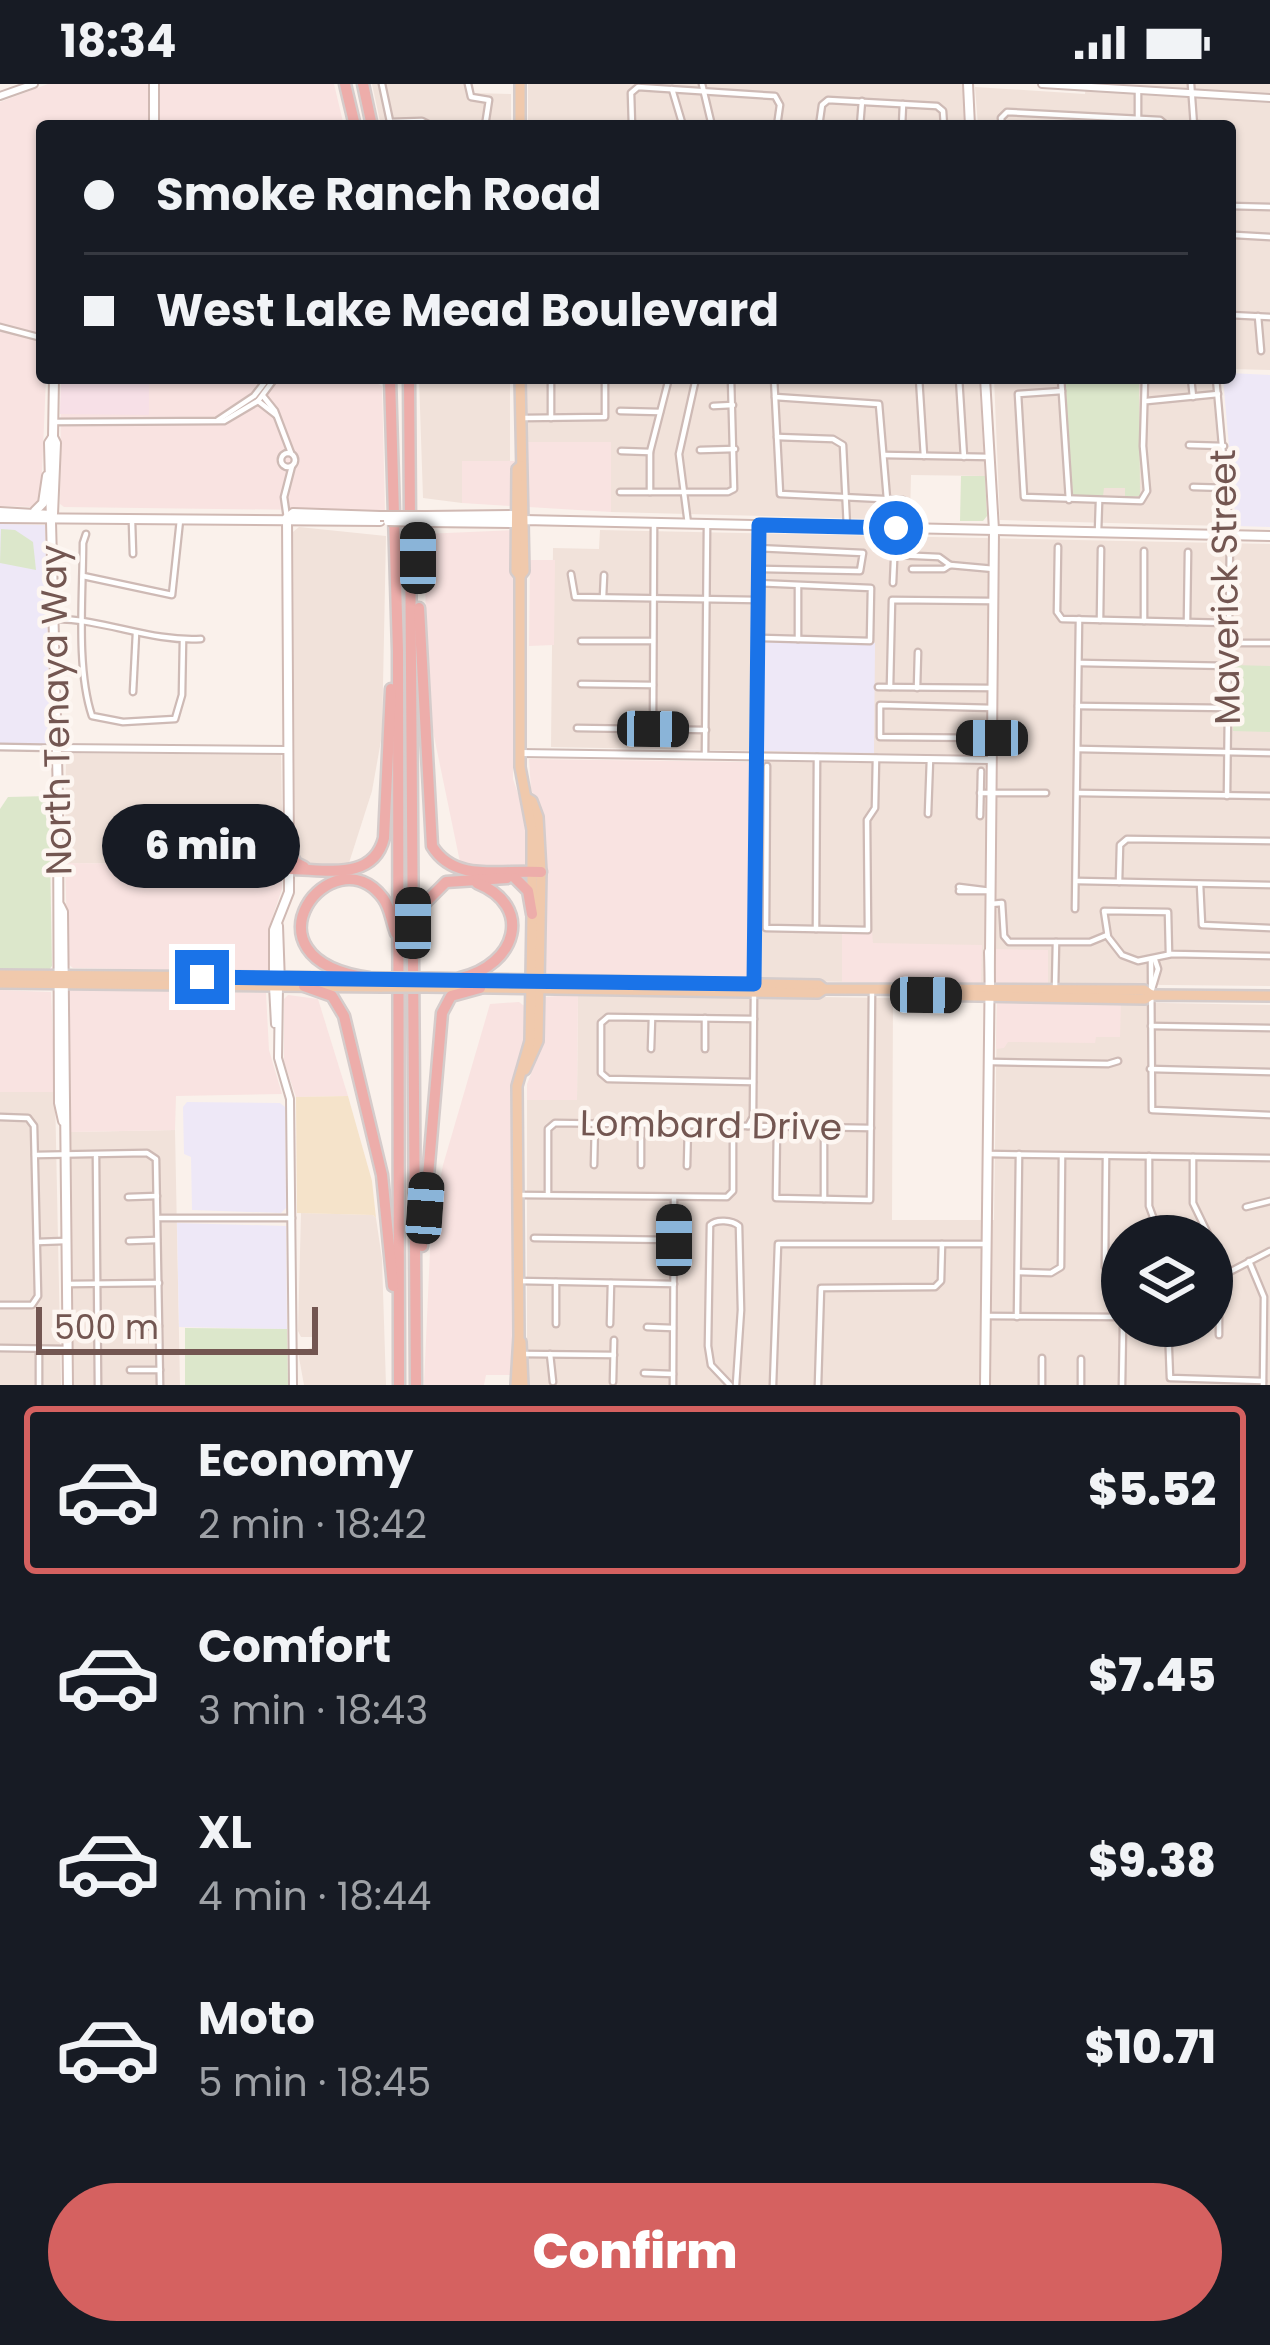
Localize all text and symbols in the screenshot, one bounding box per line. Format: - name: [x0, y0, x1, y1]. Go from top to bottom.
- text: 18:34: [60, 10, 177, 73]
- text: Smoke Ranch Road: [156, 163, 602, 226]
- text: West Lake Mead Boulevard: [156, 279, 779, 342]
- street label: Maverick Street: [1197, 449, 1253, 725]
- route start: [869, 501, 923, 555]
- car: [400, 522, 436, 594]
- street label: North Tenaya Way: [28, 544, 84, 876]
- car: [617, 710, 689, 748]
- car: [956, 720, 1028, 756]
- callout: 6 min: [103, 803, 301, 887]
- text: 6 min: [145, 818, 257, 873]
- car: [395, 887, 431, 959]
- route end: [175, 950, 229, 1004]
- car: [890, 976, 962, 1014]
- street label: Lombard Drive: [580, 1097, 842, 1153]
- car: [405, 1171, 445, 1245]
- car: [656, 1204, 692, 1276]
- map controls: [1101, 1215, 1233, 1347]
- button: layers: [1101, 1215, 1233, 1347]
- scale bar: [36, 1301, 318, 1354]
- text: 500 m: [54, 1304, 159, 1351]
- text: Economy: [198, 1429, 413, 1492]
- icon: car: [54, 1436, 162, 1544]
- text: $5.52: [1088, 1458, 1216, 1521]
- text: 2 min · 18:42: [198, 1497, 427, 1552]
- text: Comfort: [198, 1615, 391, 1678]
- icon: car: [54, 1622, 162, 1730]
- text: $7.45: [1089, 1644, 1216, 1707]
- text: 3 min · 18:43: [198, 1683, 428, 1738]
- text: XL: [198, 1801, 252, 1864]
- icon: car: [54, 1808, 162, 1916]
- text: $9.38: [1089, 1830, 1216, 1893]
- text: 4 min · 18:44: [198, 1869, 431, 1924]
- text: Moto: [198, 1987, 315, 2050]
- icon: car: [54, 1994, 162, 2102]
- text: $10.71: [1085, 2016, 1216, 2079]
- text: 5 min · 18:45: [198, 2055, 431, 2110]
- button: Confirm: [48, 2183, 1222, 2321]

